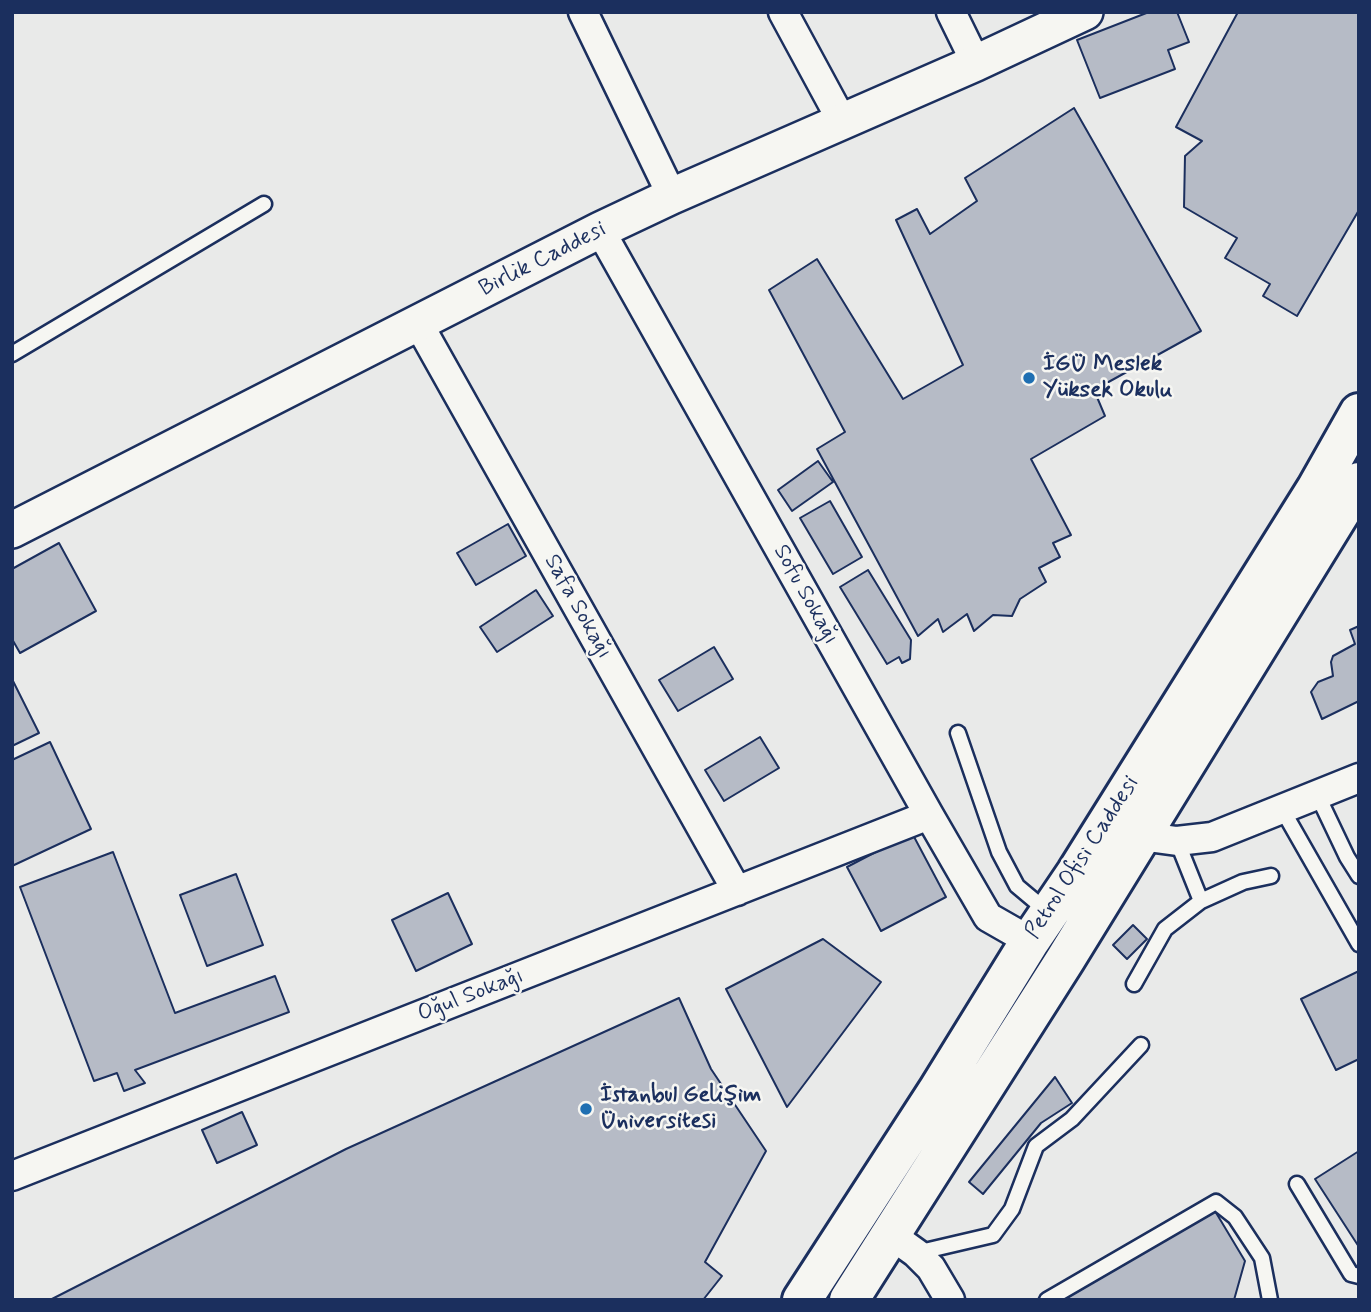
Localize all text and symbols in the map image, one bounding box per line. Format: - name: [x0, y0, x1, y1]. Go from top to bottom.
- street label: Birlik Caddesi: [475, 216, 611, 304]
- place label: İGÜ Meslek Yüksek Okulu: [1043, 351, 1172, 405]
- marker: İGÜ Meslek Yüksek Okulu: [1021, 370, 1037, 386]
- street label: Sofu Sokağı: [766, 540, 844, 650]
- street label: Safa Sokağı: [537, 550, 617, 664]
- street label: Petrol Ofisi Caddesi: [1020, 771, 1146, 945]
- street label: Oğul Sokağı: [414, 963, 528, 1029]
- place label: İstanbul Gelişim Üniversitesi: [600, 1082, 761, 1136]
- marker: İstanbul Gelişim Üniversitesi: [578, 1101, 594, 1117]

